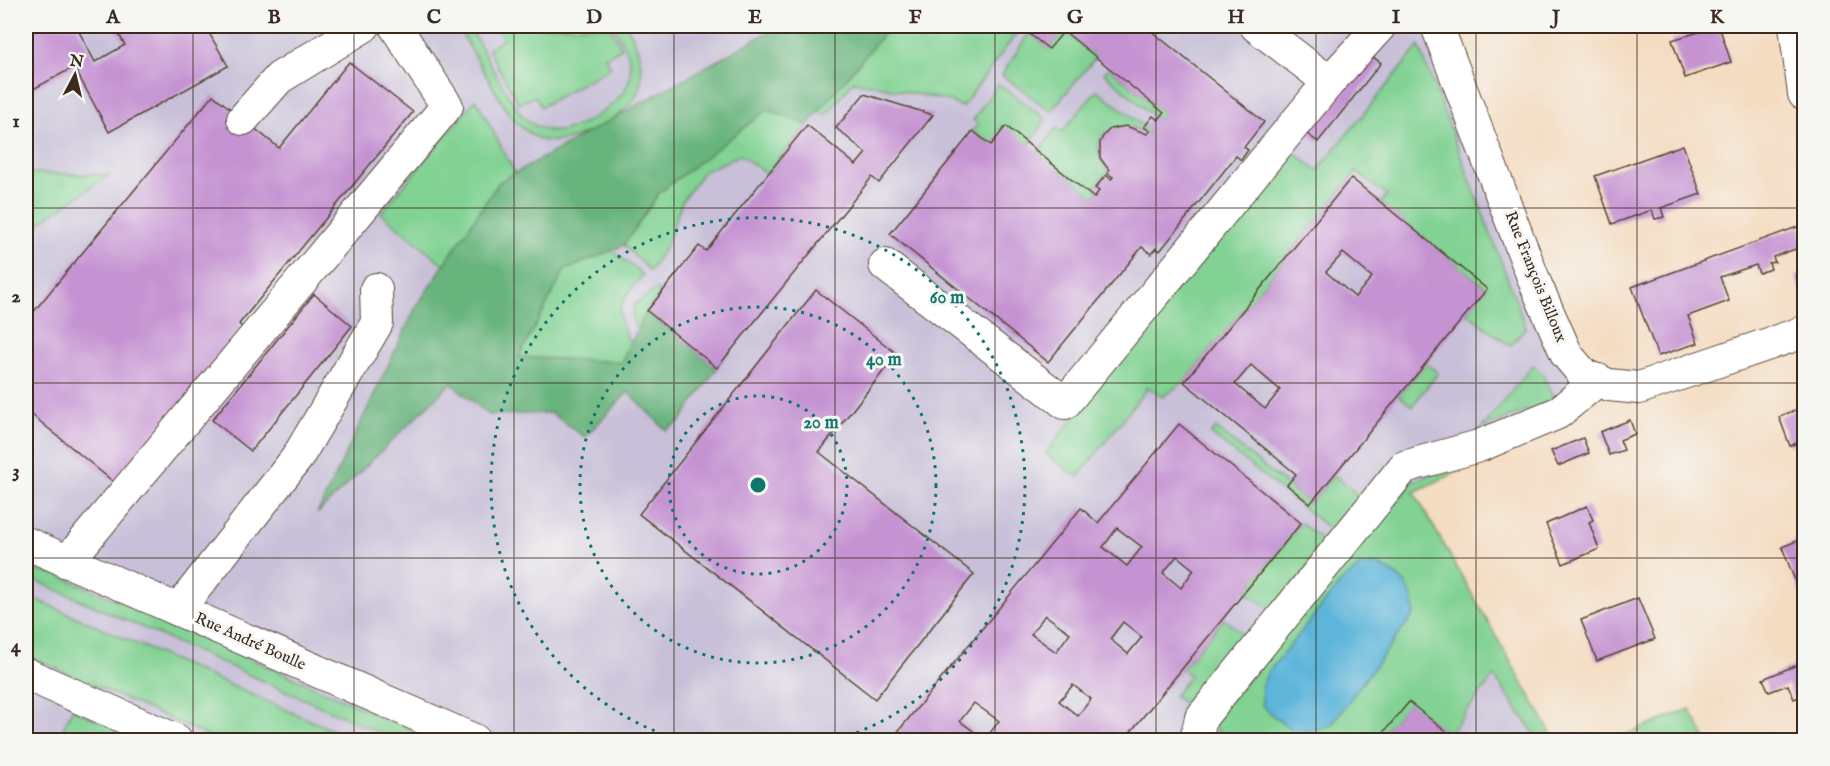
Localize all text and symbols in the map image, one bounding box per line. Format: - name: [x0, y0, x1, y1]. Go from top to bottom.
- text: A: [105, 5, 121, 30]
- text: B: [267, 5, 281, 30]
- text: C: [427, 5, 441, 30]
- text: D: [586, 5, 602, 30]
- text: E: [748, 5, 762, 30]
- text: F: [909, 5, 922, 30]
- text: G: [1067, 5, 1084, 30]
- text: H: [1227, 5, 1245, 30]
- text: I: [1392, 5, 1401, 30]
- text: J: [1549, 5, 1561, 30]
- text: K: [1710, 5, 1726, 30]
- north arrow: [45, 45, 105, 105]
- text: N: [68, 51, 85, 73]
- text: 1: [12, 109, 20, 134]
- street label: Rue François Billoux: [1500, 209, 1570, 346]
- text: 2: [11, 284, 21, 309]
- text: 60 m: [930, 287, 964, 310]
- text: 40 m: [866, 349, 902, 372]
- text: 20 m: [803, 412, 839, 435]
- text: 3: [12, 459, 20, 484]
- centre of rings: [748, 475, 768, 495]
- street label: Rue André Boulle: [191, 609, 309, 675]
- text: 4: [11, 634, 22, 659]

